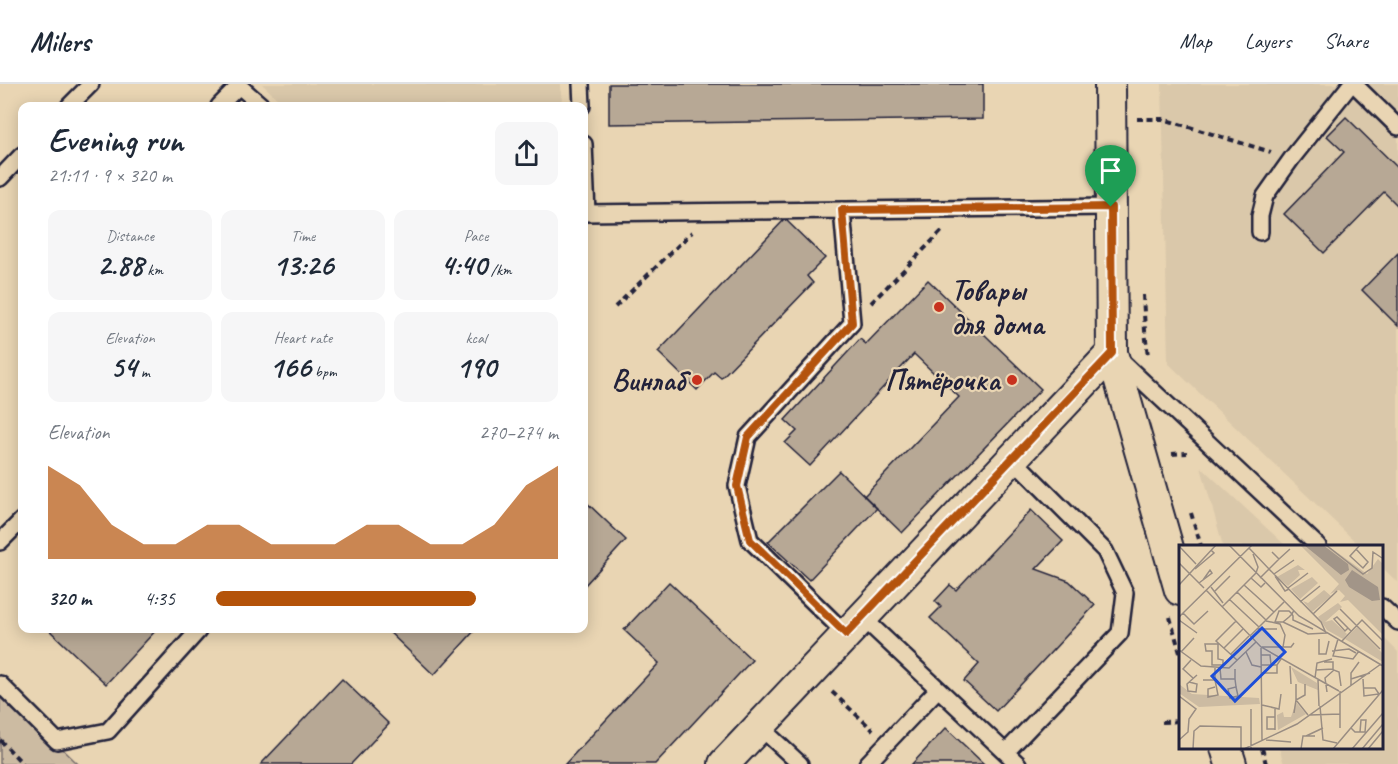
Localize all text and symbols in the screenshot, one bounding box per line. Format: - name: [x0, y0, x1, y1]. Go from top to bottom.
- text: Milers: [30, 24, 90, 59]
- text: Map: [1179, 28, 1212, 54]
- text: Layers: [1245, 28, 1291, 54]
- text: Share: [1324, 28, 1368, 54]
- text: Evening run: [48, 119, 183, 161]
- button: share: [495, 122, 558, 185]
- pin: [1085, 145, 1136, 207]
- icon: arrive: [1094, 154, 1127, 187]
- text: 21:11 · 9 × 320 m: [48, 163, 172, 188]
- text: Distance: [106, 226, 154, 246]
- text: Time: [291, 226, 315, 246]
- text: Pace: [464, 226, 488, 246]
- text: 2.88: [97, 246, 143, 284]
- text: 13:26: [273, 246, 333, 284]
- text: 4:40: [440, 246, 487, 284]
- text: km: [143, 260, 163, 280]
- text: /km: [487, 260, 512, 280]
- place label: Товары для дома: [951, 271, 1047, 343]
- marker: Товары для дома: [932, 300, 946, 314]
- text: Elevation: [105, 328, 155, 348]
- text: Heart rate: [274, 328, 332, 348]
- text: kcal: [465, 328, 487, 348]
- text: 54: [110, 348, 137, 386]
- text: 166: [269, 348, 311, 386]
- text: 190: [456, 348, 496, 386]
- place label: Винлаб: [612, 361, 692, 399]
- place label: Пятёрочка: [885, 361, 1002, 399]
- text: m: [137, 362, 150, 382]
- text: bpm: [311, 362, 337, 382]
- marker: Винлаб: [690, 373, 704, 387]
- marker: Пятёрочка: [1005, 373, 1019, 387]
- text: Elevation: [48, 420, 110, 445]
- text: 270–274 m: [479, 420, 558, 445]
- inset map: [1179, 545, 1383, 749]
- text: 320 m: [48, 586, 91, 611]
- text: 4:35: [144, 586, 175, 611]

